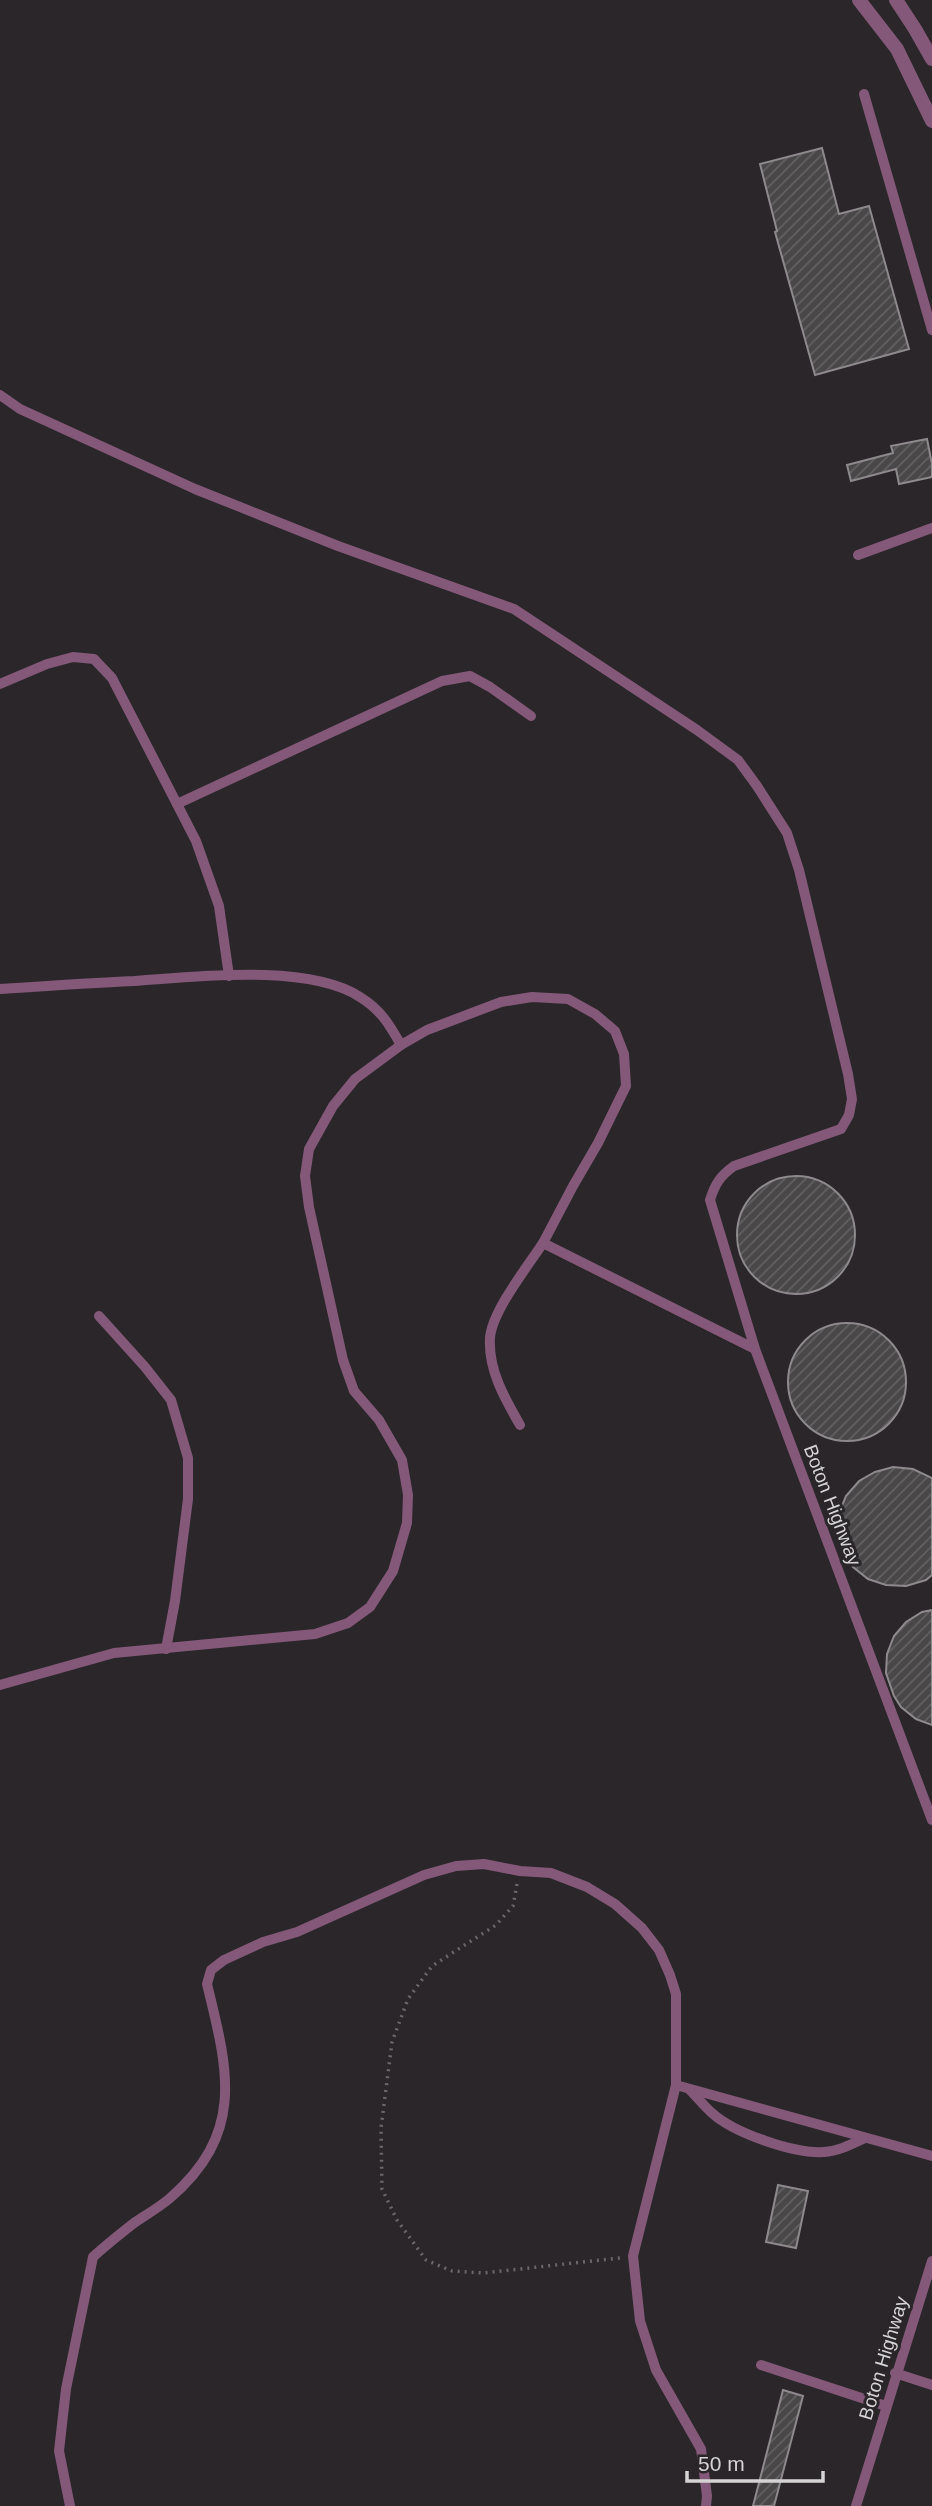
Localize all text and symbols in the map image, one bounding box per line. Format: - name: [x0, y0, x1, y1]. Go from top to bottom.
- street label: Boton Highway: [800, 1442, 865, 1569]
- street label: Boton Highway: [855, 2293, 912, 2422]
- scale bar: [687, 2440, 824, 2484]
- text: 50 m: [698, 2452, 745, 2475]

